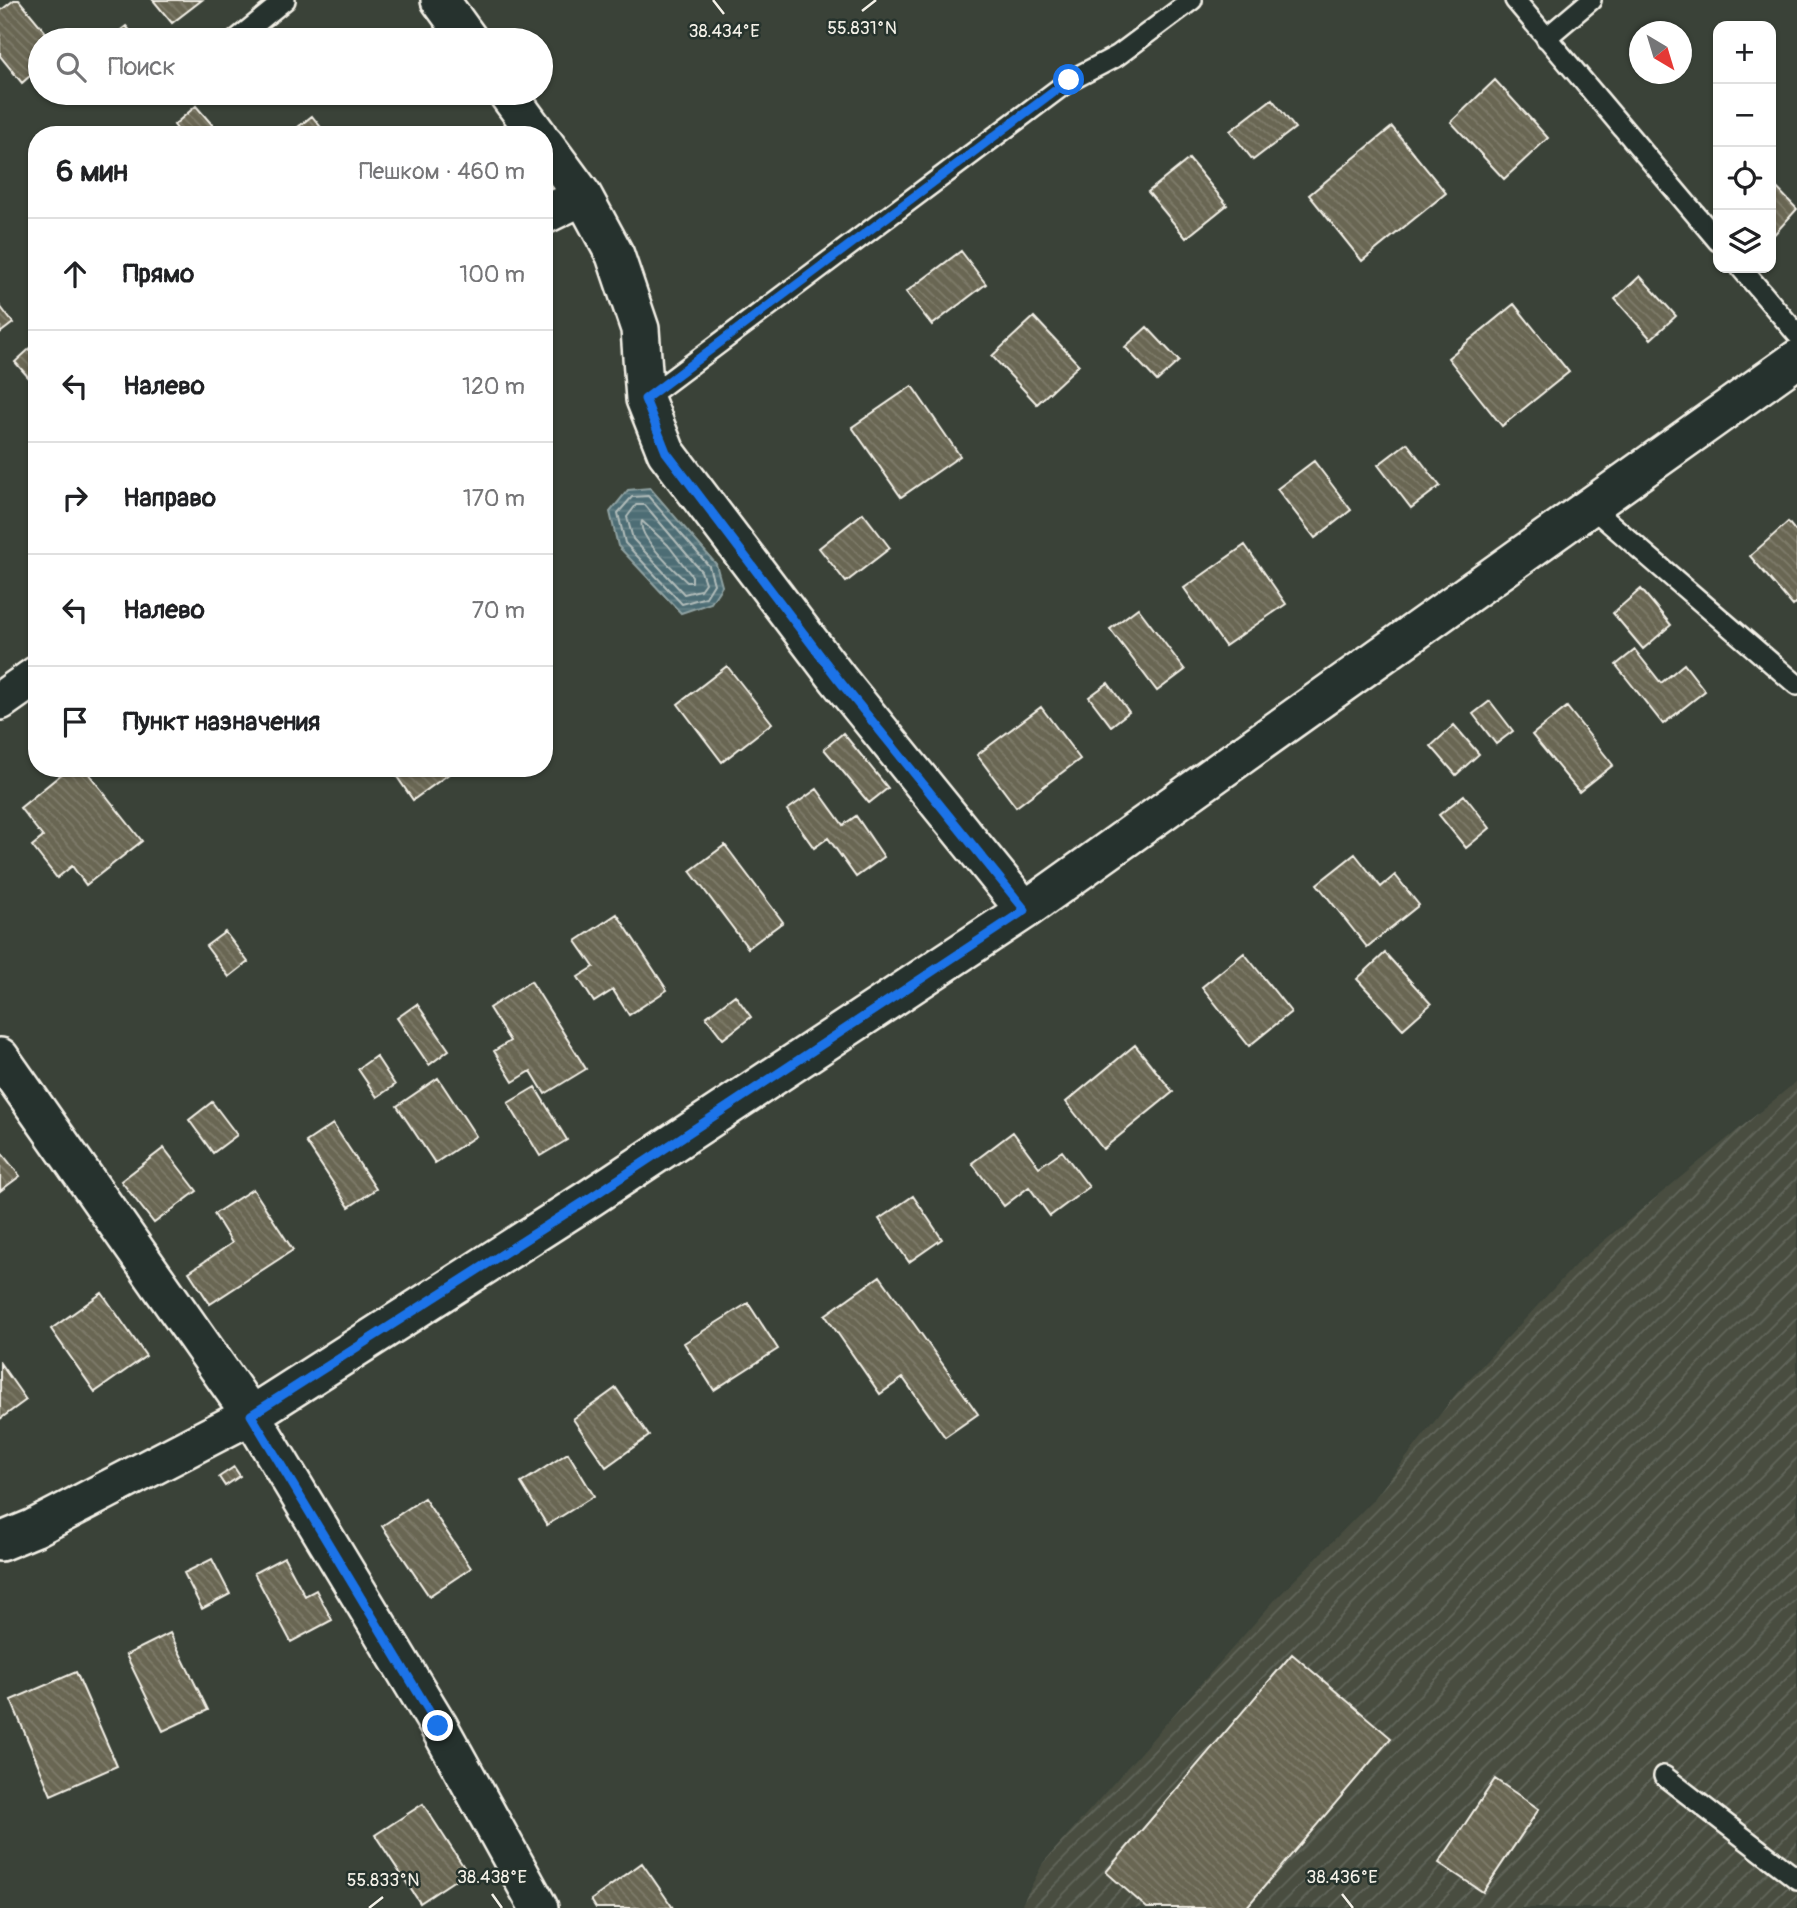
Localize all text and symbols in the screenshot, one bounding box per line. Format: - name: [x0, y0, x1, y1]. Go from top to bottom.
- text: 55.831°N: [827, 17, 897, 40]
- text: 38.434°E: [688, 20, 760, 43]
- north arrow: [1629, 21, 1692, 84]
- map controls: [1713, 21, 1776, 273]
- button: +: [1713, 21, 1776, 84]
- search box: [28, 28, 553, 105]
- icon: search: [52, 48, 90, 86]
- text: Поиск: [108, 51, 176, 83]
- route start: [1053, 64, 1084, 95]
- button: −: [1713, 84, 1776, 147]
- button: locate: [1713, 147, 1776, 210]
- text: 6 мин: [56, 153, 128, 190]
- text: Пешком · 460 m: [359, 157, 525, 186]
- button: layers: [1713, 210, 1776, 273]
- icon: ahead: [56, 255, 94, 293]
- text: Прямо: [123, 258, 194, 290]
- text: 100 m: [459, 260, 525, 289]
- icon: left: [56, 367, 94, 405]
- text: Налево: [123, 370, 205, 402]
- text: 120 m: [462, 372, 525, 401]
- icon: right: [56, 479, 94, 517]
- text: Направо: [123, 482, 216, 514]
- text: 170 m: [463, 484, 525, 513]
- icon: left: [56, 591, 94, 629]
- text: Налево: [123, 594, 205, 626]
- text: 70 m: [472, 596, 525, 625]
- icon: arrive: [56, 703, 94, 741]
- text: Пункт назначения: [123, 706, 320, 738]
- route end: [422, 1710, 453, 1741]
- text: 38.438°E: [457, 1866, 527, 1889]
- text: 38.436°E: [1306, 1866, 1378, 1889]
- text: 55.833°N: [347, 1869, 419, 1892]

